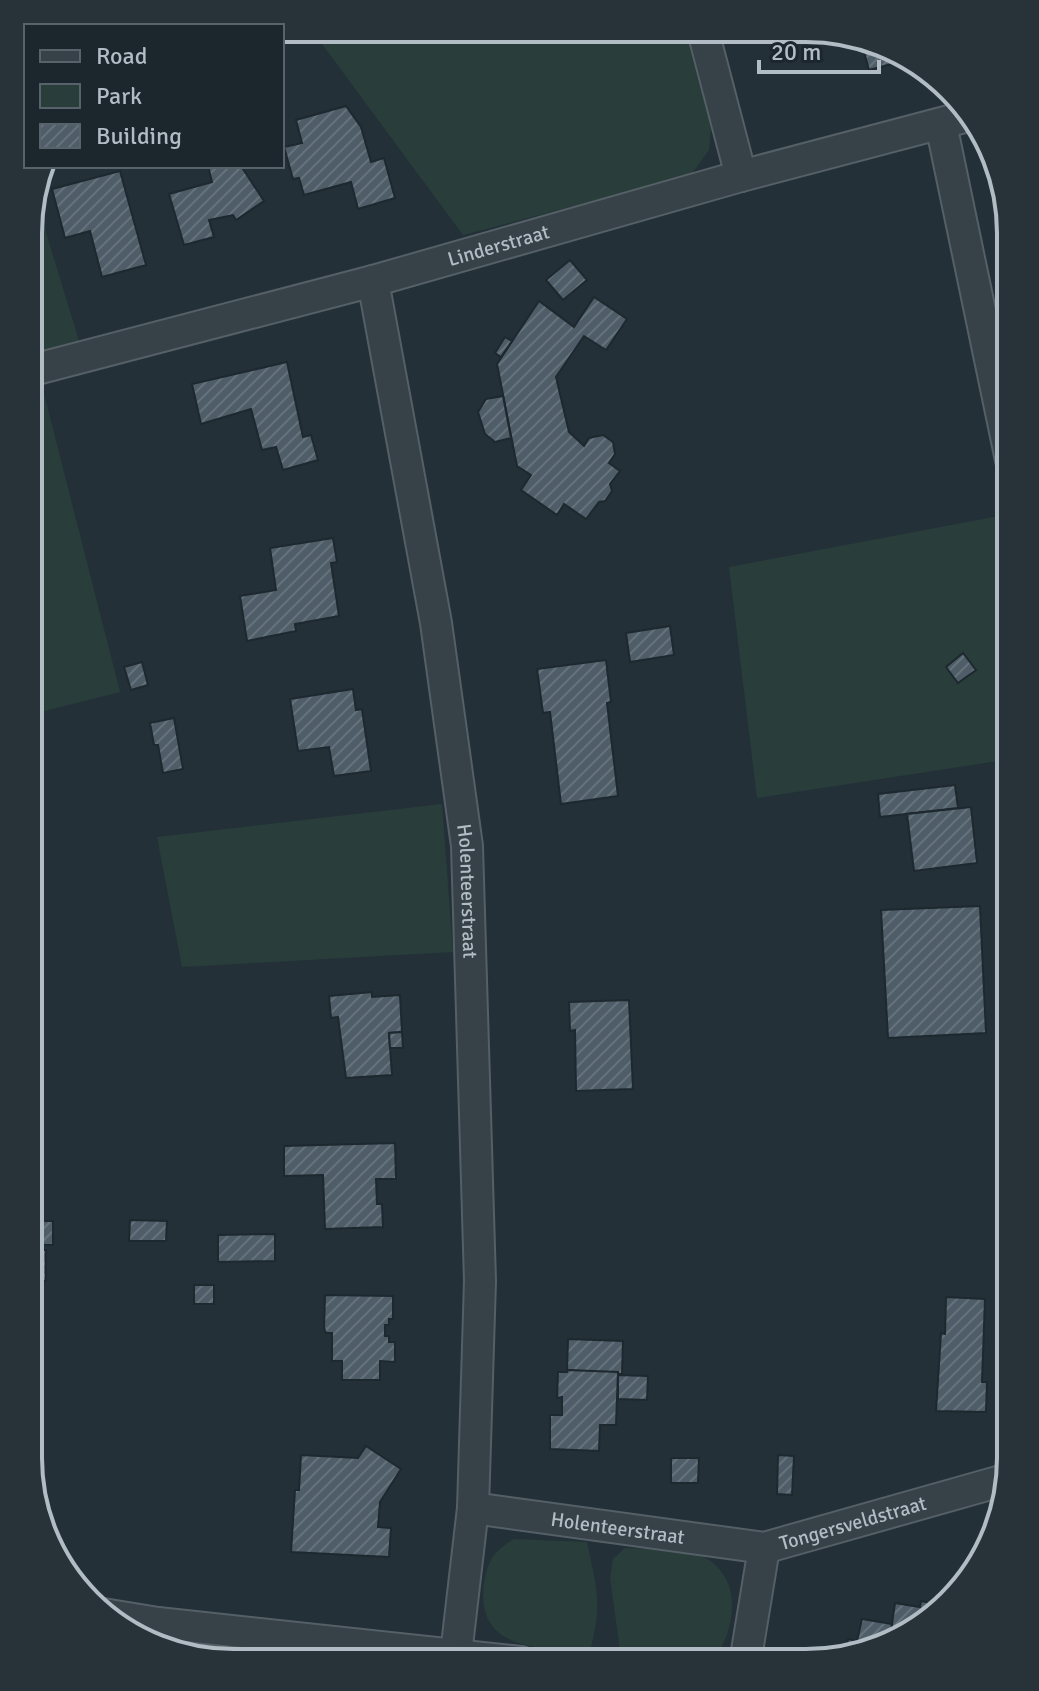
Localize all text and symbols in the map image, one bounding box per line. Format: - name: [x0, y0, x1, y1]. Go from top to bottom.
- legend: [24, 24, 284, 168]
- scale bar: [759, 24, 879, 74]
- text: 20 m: [771, 37, 821, 67]
- text: Road: [96, 41, 147, 71]
- text: Park: [96, 81, 142, 111]
- text: Building: [96, 121, 182, 151]
- street label: Linderstraat: [445, 219, 552, 272]
- street label: Holenteerstraat: [451, 822, 482, 959]
- street label: Tongersveldstraat: [777, 1491, 929, 1556]
- street label: Holenteerstraat: [549, 1507, 686, 1550]

